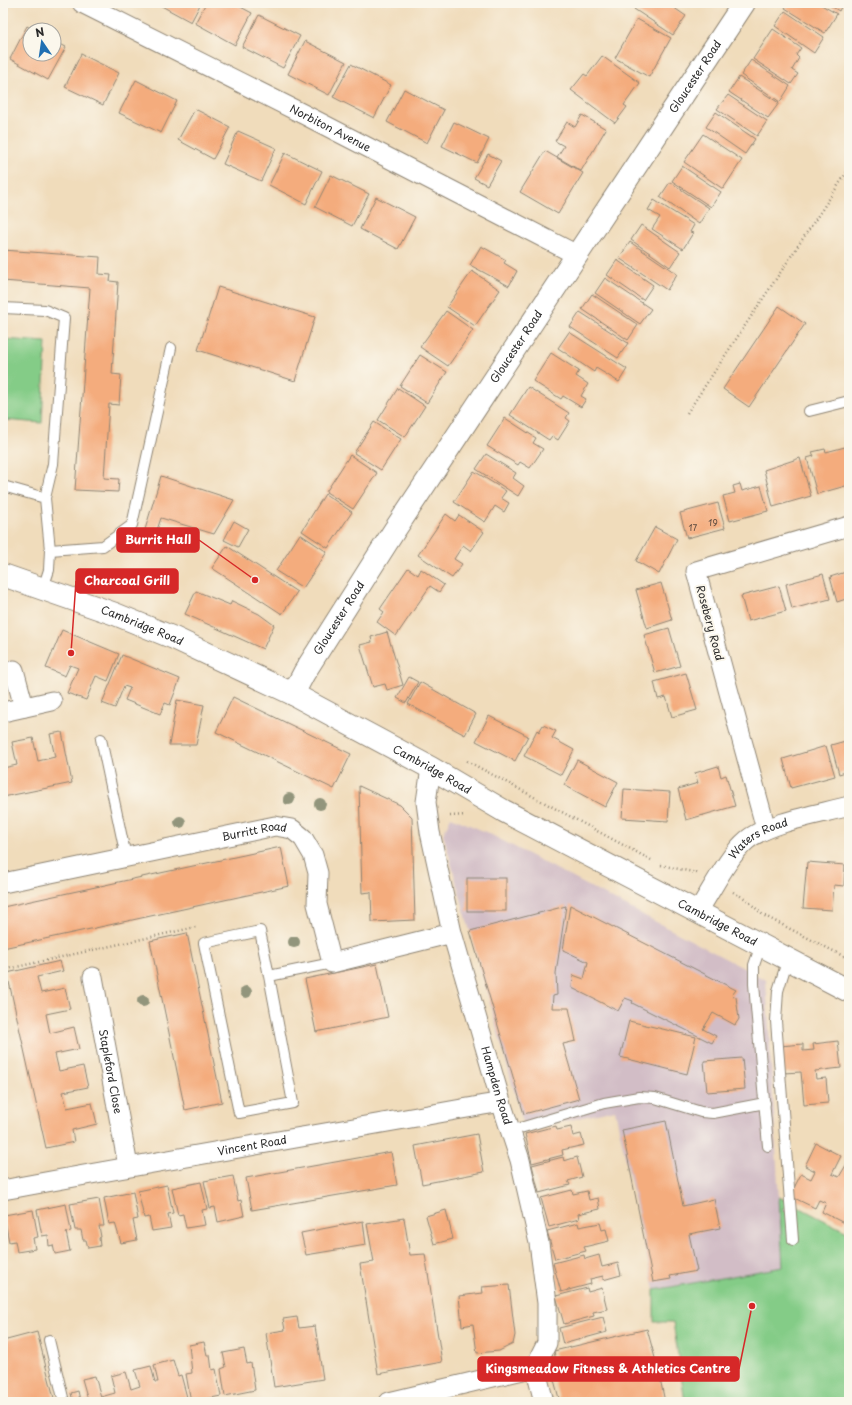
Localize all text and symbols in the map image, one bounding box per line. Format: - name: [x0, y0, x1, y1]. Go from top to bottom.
- north arrow: [22, 22, 62, 62]
- text: N: [33, 22, 46, 41]
- street label: Gloucester Road: [664, 36, 725, 116]
- street label: Norbiton Avenue: [287, 100, 374, 156]
- street label: Gloucester Road: [485, 306, 546, 386]
- house number: 19: [708, 515, 718, 529]
- house number: 17: [689, 520, 698, 534]
- callout: Burrit Hall: [117, 528, 199, 552]
- text: Burrit Hall: [125, 530, 191, 548]
- callout: Charcoal Grill: [76, 569, 178, 593]
- text: Charcoal Grill: [84, 571, 170, 589]
- street label: Gloucester Road: [309, 577, 368, 658]
- street label: Rosebery Road: [692, 583, 729, 663]
- street label: Cambridge Road: [99, 601, 187, 649]
- street label: Cambridge Road: [390, 740, 475, 798]
- street label: Waters Road: [724, 813, 790, 862]
- street label: Burritt Road: [220, 817, 288, 845]
- street label: Cambridge Road: [675, 894, 761, 950]
- street label: Stapleford Close: [95, 1028, 127, 1115]
- street label: Hampden Road: [477, 1044, 517, 1127]
- street label: Vincent Road: [216, 1131, 288, 1159]
- callout: Kingsmeadow Fitness & Athletics Centre: [478, 1357, 739, 1381]
- text: Kingsmeadow Fitness & Athletics Centre: [486, 1359, 731, 1377]

